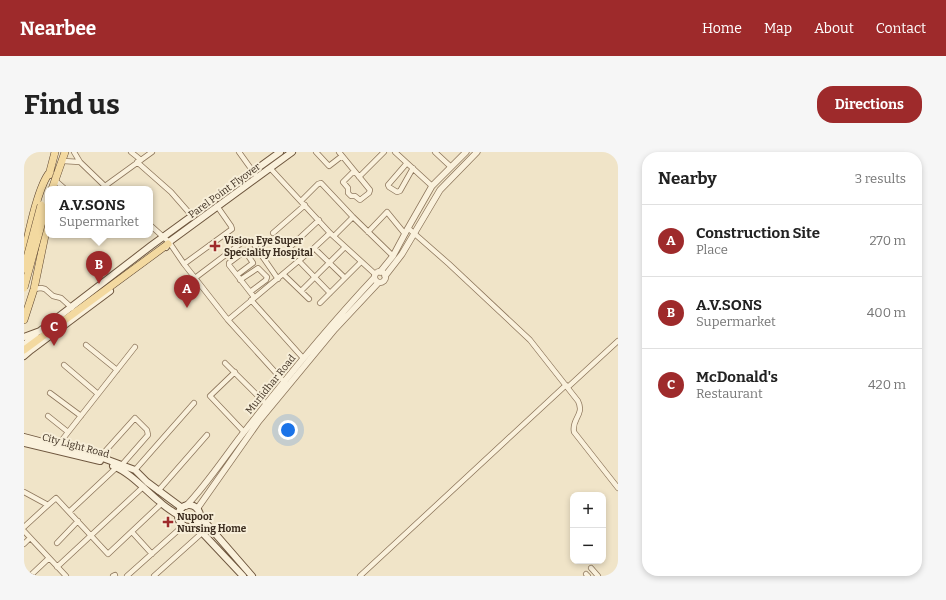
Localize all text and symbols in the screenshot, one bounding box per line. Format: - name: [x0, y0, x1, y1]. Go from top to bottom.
- text: Nearbee: [20, 17, 96, 40]
- text: Home: [702, 20, 742, 37]
- text: Map: [764, 20, 792, 37]
- text: About: [814, 20, 854, 37]
- text: Contact: [876, 20, 926, 37]
- button: Directions: [817, 86, 922, 123]
- text: Find us: [24, 88, 120, 121]
- street label: Parel Point Flyover: [186, 160, 263, 221]
- text: Nearby: [658, 168, 717, 189]
- text: 3 results: [855, 171, 906, 186]
- popup: [45, 186, 153, 238]
- text: A.V.SONS: [59, 196, 125, 214]
- text: Supermarket: [59, 214, 139, 229]
- text: Construction Site: [696, 224, 820, 242]
- text: A: [666, 233, 676, 248]
- text: 270 m: [869, 233, 906, 248]
- place label: Vision Eye Super Speciality Hospital: [224, 235, 313, 259]
- marker: Vision Eye Super Speciality Hospital: [209, 240, 221, 252]
- text: Place: [696, 242, 728, 257]
- pin: B: [86, 251, 112, 284]
- pin: A: [174, 275, 200, 308]
- text: A.V.SONS: [696, 296, 762, 314]
- text: B: [667, 305, 675, 320]
- text: 400 m: [867, 305, 906, 320]
- pin: C: [41, 313, 67, 346]
- text: Supermarket: [696, 314, 776, 329]
- street label: Murlidhar Road: [243, 353, 298, 417]
- text: McDonald's: [696, 368, 778, 386]
- text: C: [667, 377, 675, 392]
- text: 420 m: [868, 377, 906, 392]
- text: Restaurant: [696, 386, 763, 401]
- your location: [278, 420, 298, 440]
- street label: City Light Road: [41, 431, 111, 461]
- map controls: [570, 492, 606, 564]
- button: +: [570, 492, 606, 528]
- place label: Nupoor Nursing Home: [177, 511, 247, 535]
- marker: Nupoor Nursing Home: [162, 516, 174, 528]
- button: −: [570, 528, 606, 564]

